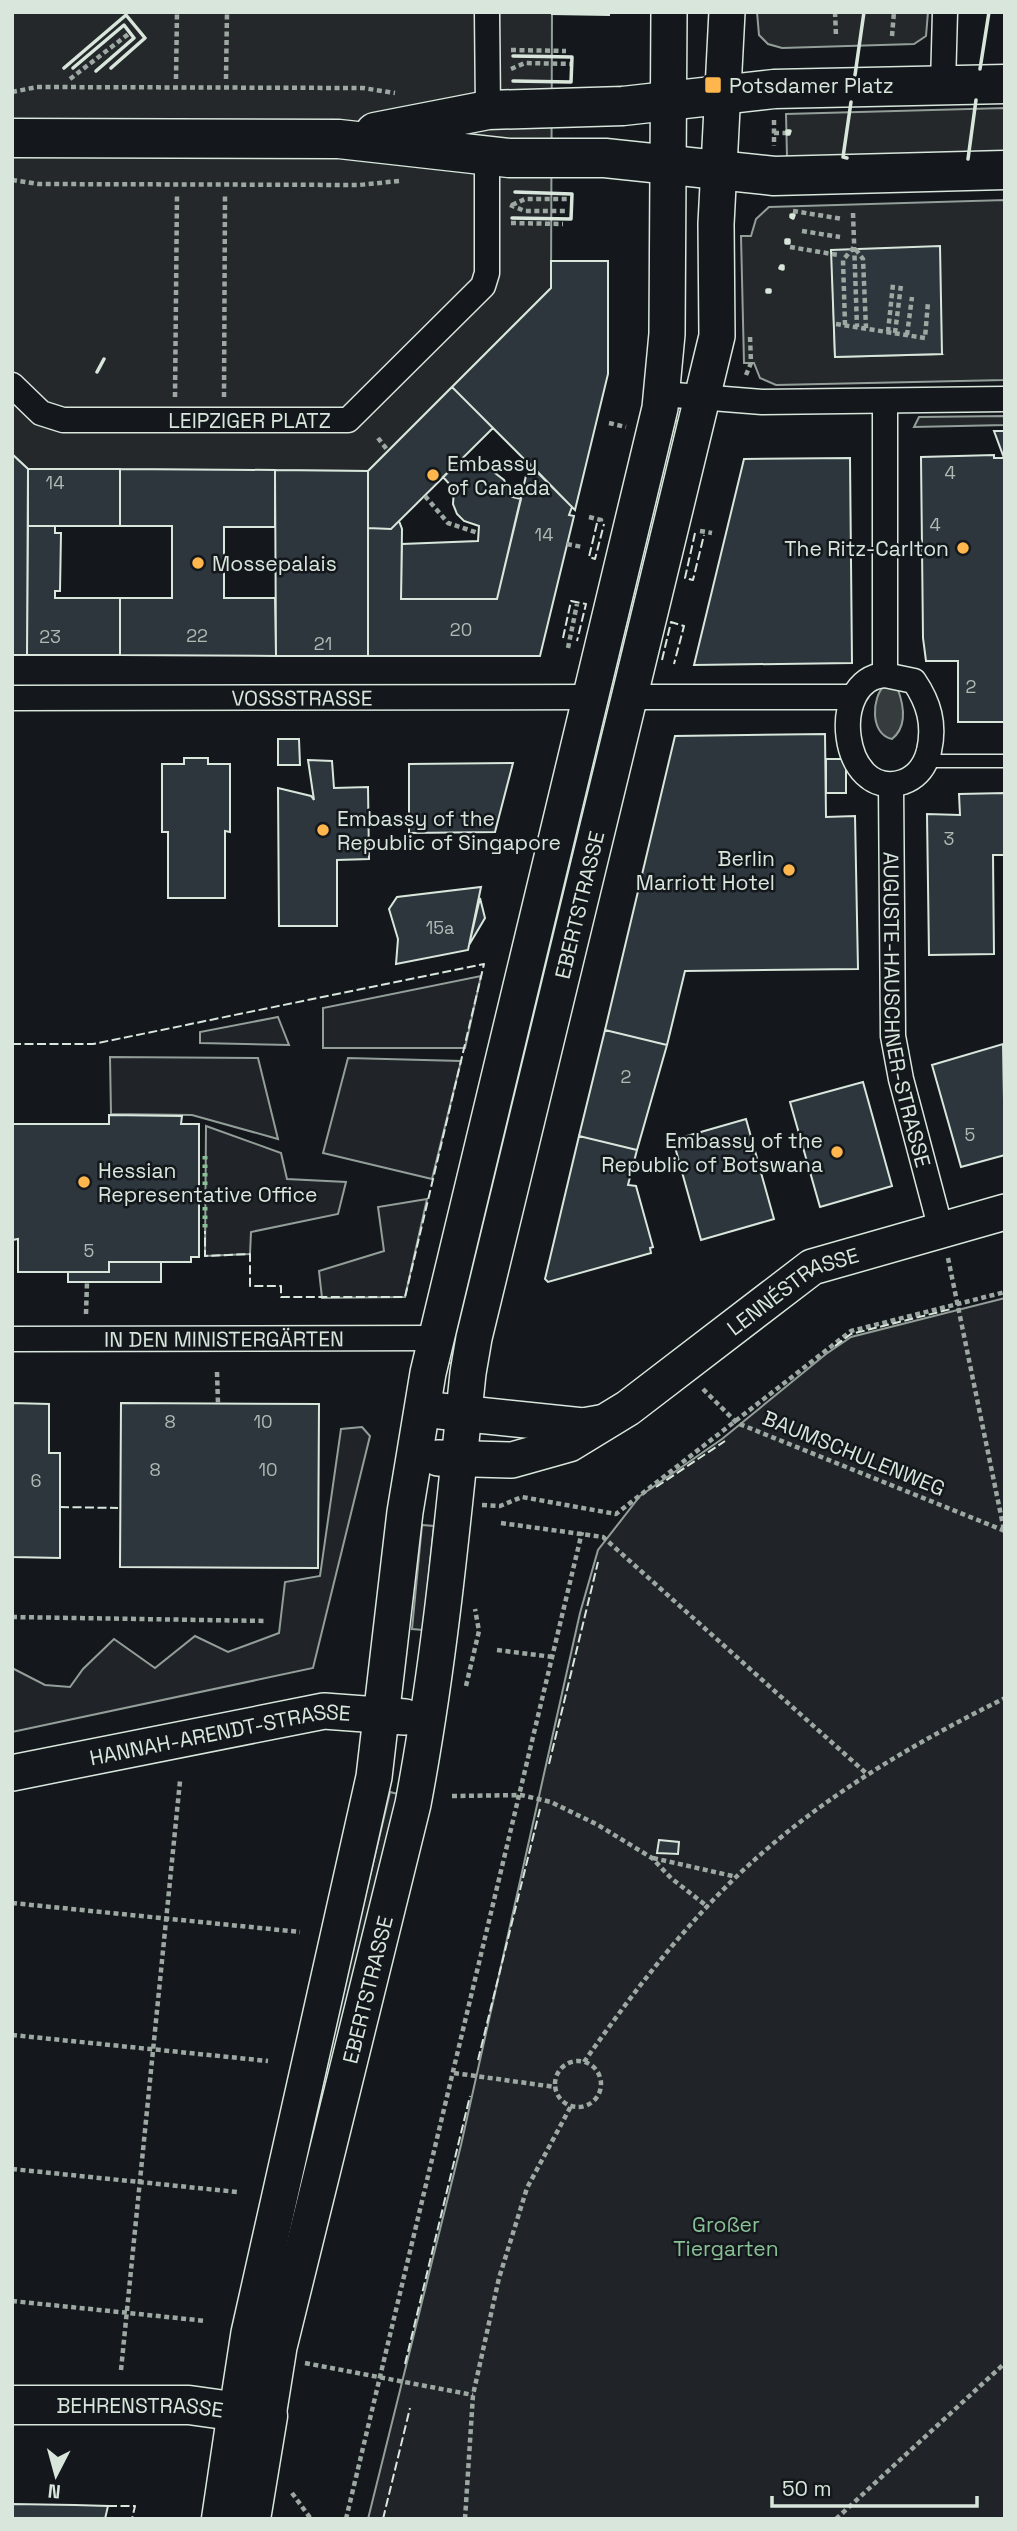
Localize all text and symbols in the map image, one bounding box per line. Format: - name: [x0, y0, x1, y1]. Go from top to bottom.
- place label: Potsdamer Platz: [729, 72, 894, 99]
- marker: Potsdamer Platz: [703, 75, 723, 95]
- street label: LEIPZIGER PLATZ: [168, 407, 331, 434]
- place label: Embassy of Canada: [447, 450, 550, 501]
- house number: 4: [944, 461, 956, 484]
- marker: Embassy of Canada: [425, 467, 441, 483]
- house number: 14: [46, 471, 64, 494]
- house number: 4: [929, 513, 941, 536]
- house number: 14: [535, 523, 553, 546]
- place label: The Ritz-Carlton: [784, 535, 949, 562]
- marker: The Ritz-Carlton: [955, 540, 971, 556]
- place label: Mossepalais: [212, 550, 337, 577]
- marker: Mossepalais: [190, 555, 206, 571]
- house number: 20: [450, 618, 472, 641]
- house number: 22: [186, 624, 208, 647]
- house number: 23: [39, 625, 61, 648]
- house number: 21: [314, 632, 332, 655]
- house number: 2: [966, 675, 976, 698]
- street label: VOSSSTRASSE: [231, 684, 373, 711]
- place label: Embassy of the Republic of Singapore: [337, 805, 561, 856]
- marker: Embassy of the Republic of Singapore: [315, 822, 331, 838]
- house number: 3: [944, 827, 954, 850]
- street label: EBERTSTRASSE: [548, 828, 610, 981]
- place label: Berlin Marriott Hotel: [636, 845, 775, 896]
- street label: AUGUSTE-HAUSCHNER-STRASSE: [878, 851, 937, 1170]
- marker: Berlin Marriott Hotel: [781, 862, 797, 878]
- house number: 15a: [426, 916, 454, 939]
- house number: 2: [621, 1065, 631, 1088]
- house number: 5: [965, 1123, 975, 1146]
- place label: Embassy of the Republic of Botswana: [601, 1127, 823, 1178]
- marker: Embassy of the Republic of Botswana: [829, 1144, 845, 1160]
- place label: Hessian Representative Office: [98, 1157, 318, 1208]
- marker: Hessian Representative Office: [76, 1174, 92, 1190]
- house number: 5: [84, 1239, 94, 1262]
- street label: LENNÉSTRASSE: [721, 1241, 862, 1341]
- street label: IN DEN MINISTERGÄRTEN: [104, 1325, 344, 1352]
- street label: BAUMSCHULENWEG: [759, 1404, 949, 1502]
- house number: 8: [164, 1410, 176, 1433]
- house number: 10: [253, 1410, 273, 1433]
- house number: 8: [149, 1458, 161, 1481]
- house number: 10: [258, 1458, 278, 1481]
- house number: 6: [30, 1469, 42, 1492]
- street label: HANNAH-ARENDT-STRASSE: [87, 1697, 352, 1771]
- street label: EBERTSTRASSE: [336, 1913, 398, 2066]
- park label: Großer Tiergarten: [673, 2211, 779, 2262]
- street label: BEHRENSTRASSE: [56, 2391, 225, 2423]
- north arrow: [21, 2440, 91, 2510]
- scale bar: [772, 2464, 977, 2508]
- text: 50 m: [782, 2475, 832, 2502]
- text: N: [47, 2478, 62, 2505]

